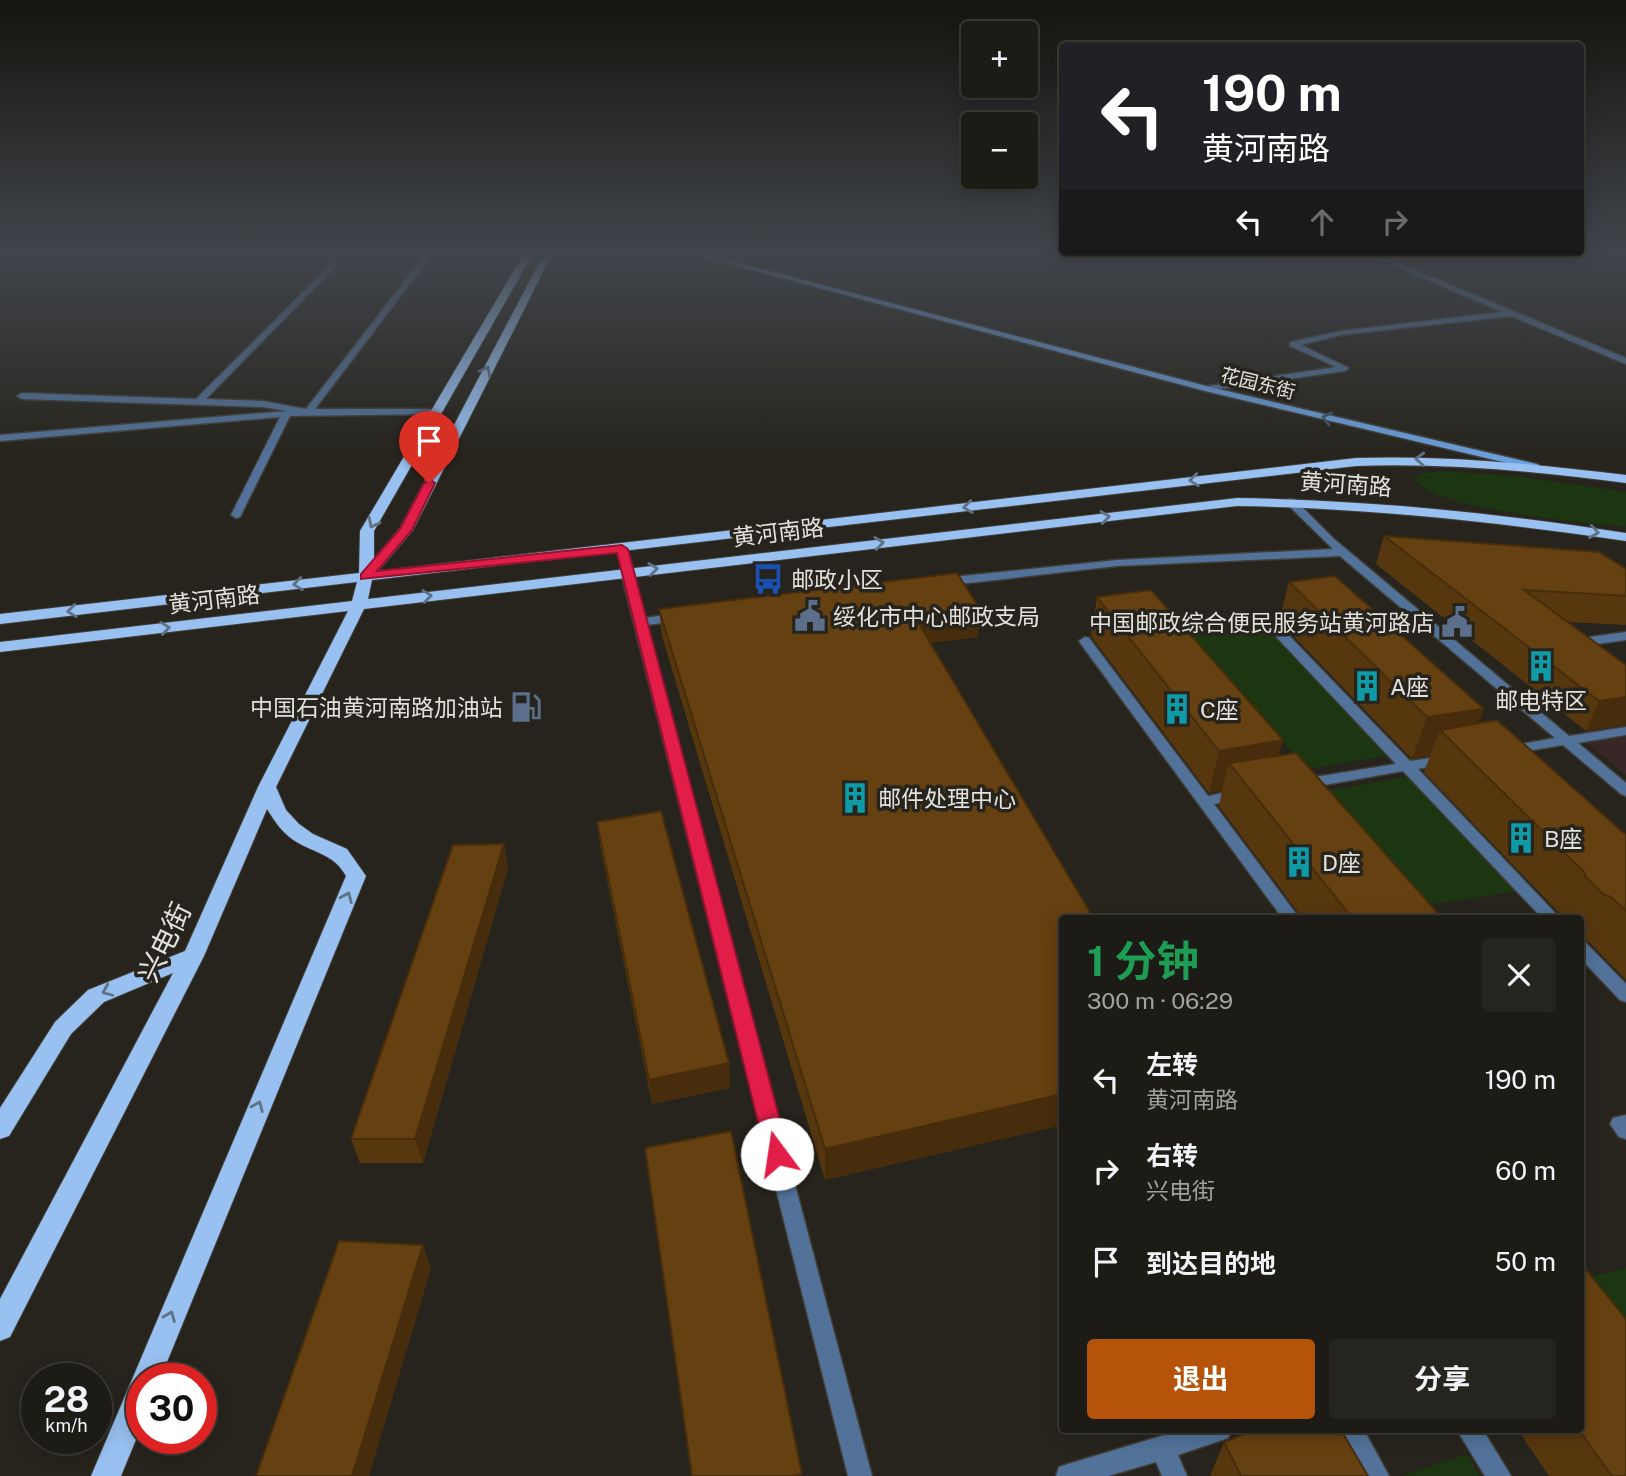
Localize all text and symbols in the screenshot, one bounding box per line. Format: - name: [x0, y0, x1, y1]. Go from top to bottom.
- map controls: [961, 21, 1038, 189]
- button: +: [961, 21, 1038, 98]
- text: 190 m: [1202, 64, 1342, 122]
- icon: left: [1087, 70, 1178, 161]
- button: −: [961, 112, 1038, 189]
- text: 黄河南路: [1202, 130, 1330, 167]
- icon: left: [1230, 203, 1268, 241]
- icon: ahead: [1303, 203, 1341, 241]
- icon: right: [1376, 203, 1414, 241]
- street label: 花园东街: [1218, 363, 1298, 403]
- one-way arrow: [478, 366, 492, 378]
- pin: [399, 411, 459, 483]
- one-way arrow: [1321, 412, 1333, 426]
- icon: arrive: [410, 422, 448, 460]
- one-way arrow: [1414, 452, 1425, 467]
- street label: 黄河南路: [1299, 467, 1393, 501]
- one-way arrow: [1188, 472, 1199, 487]
- one-way arrow: [962, 499, 973, 514]
- one-way arrow: [1099, 510, 1110, 525]
- street label: 黄河南路: [731, 513, 825, 551]
- one-way arrow: [367, 516, 381, 529]
- one-way arrow: [1588, 524, 1600, 539]
- one-way arrow: [873, 536, 884, 551]
- one-way arrow: [647, 561, 658, 576]
- bus stop icon: 邮政小区: [751, 562, 785, 596]
- place label: 邮政小区: [791, 566, 883, 593]
- one-way arrow: [292, 577, 304, 592]
- street label: 黄河南路: [167, 580, 261, 618]
- one-way arrow: [421, 589, 433, 604]
- public building icon: 绥化市中心邮政支局: [793, 599, 827, 633]
- one-way arrow: [66, 603, 77, 618]
- place label: 绥化市中心邮政支局: [833, 603, 1040, 630]
- public building icon: 中国邮政综合便民服务站黄河路店: [1440, 605, 1474, 639]
- place label: 中国邮政综合便民服务站黄河路店: [1089, 609, 1434, 636]
- one-way arrow: [159, 620, 171, 635]
- building icon: 邮电特区: [1524, 649, 1558, 683]
- building icon: A座: [1350, 669, 1384, 703]
- place label: A座: [1390, 673, 1429, 700]
- place label: 邮电特区: [1495, 687, 1587, 714]
- fuel station icon: 中国石油黄河南路加油站: [509, 690, 543, 724]
- building icon: C座: [1160, 692, 1194, 726]
- place label: 中国石油黄河南路加油站: [250, 694, 503, 721]
- place label: C座: [1200, 696, 1239, 723]
- building icon: 邮件处理中心: [838, 781, 872, 815]
- place label: 邮件处理中心: [878, 785, 1016, 812]
- building icon: B座: [1504, 821, 1538, 855]
- place label: B座: [1544, 825, 1582, 852]
- building icon: D座: [1282, 845, 1316, 879]
- place label: D座: [1322, 849, 1361, 876]
- one-way arrow: [339, 891, 353, 903]
- street label: 兴电街: [131, 897, 197, 987]
- text: 1 分钟: [1087, 936, 1198, 985]
- button: close: [1482, 938, 1556, 1012]
- one-way arrow: [102, 983, 114, 997]
- text: 300 m · 06:29: [1087, 987, 1233, 1014]
- text: 左转: [1146, 1049, 1198, 1080]
- icon: left: [1087, 1061, 1125, 1099]
- text: 190 m: [1485, 1064, 1556, 1095]
- text: 黄河南路: [1146, 1086, 1238, 1113]
- one-way arrow: [250, 1101, 264, 1113]
- position arrow: [740, 1117, 814, 1191]
- text: 右转: [1146, 1140, 1198, 1171]
- icon: right: [1087, 1152, 1125, 1190]
- text: 60 m: [1495, 1155, 1556, 1186]
- text: 兴电街: [1146, 1177, 1215, 1204]
- icon: arrive: [1087, 1243, 1125, 1281]
- text: 50 m: [1495, 1246, 1556, 1277]
- text: 到达目的地: [1146, 1248, 1276, 1279]
- one-way arrow: [162, 1310, 176, 1322]
- button: 退出: [1087, 1339, 1315, 1419]
- button: 分享: [1329, 1339, 1556, 1419]
- speed limit sign: 30: [126, 1363, 217, 1454]
- text: 28: [44, 1379, 89, 1420]
- text: km/h: [45, 1415, 88, 1436]

